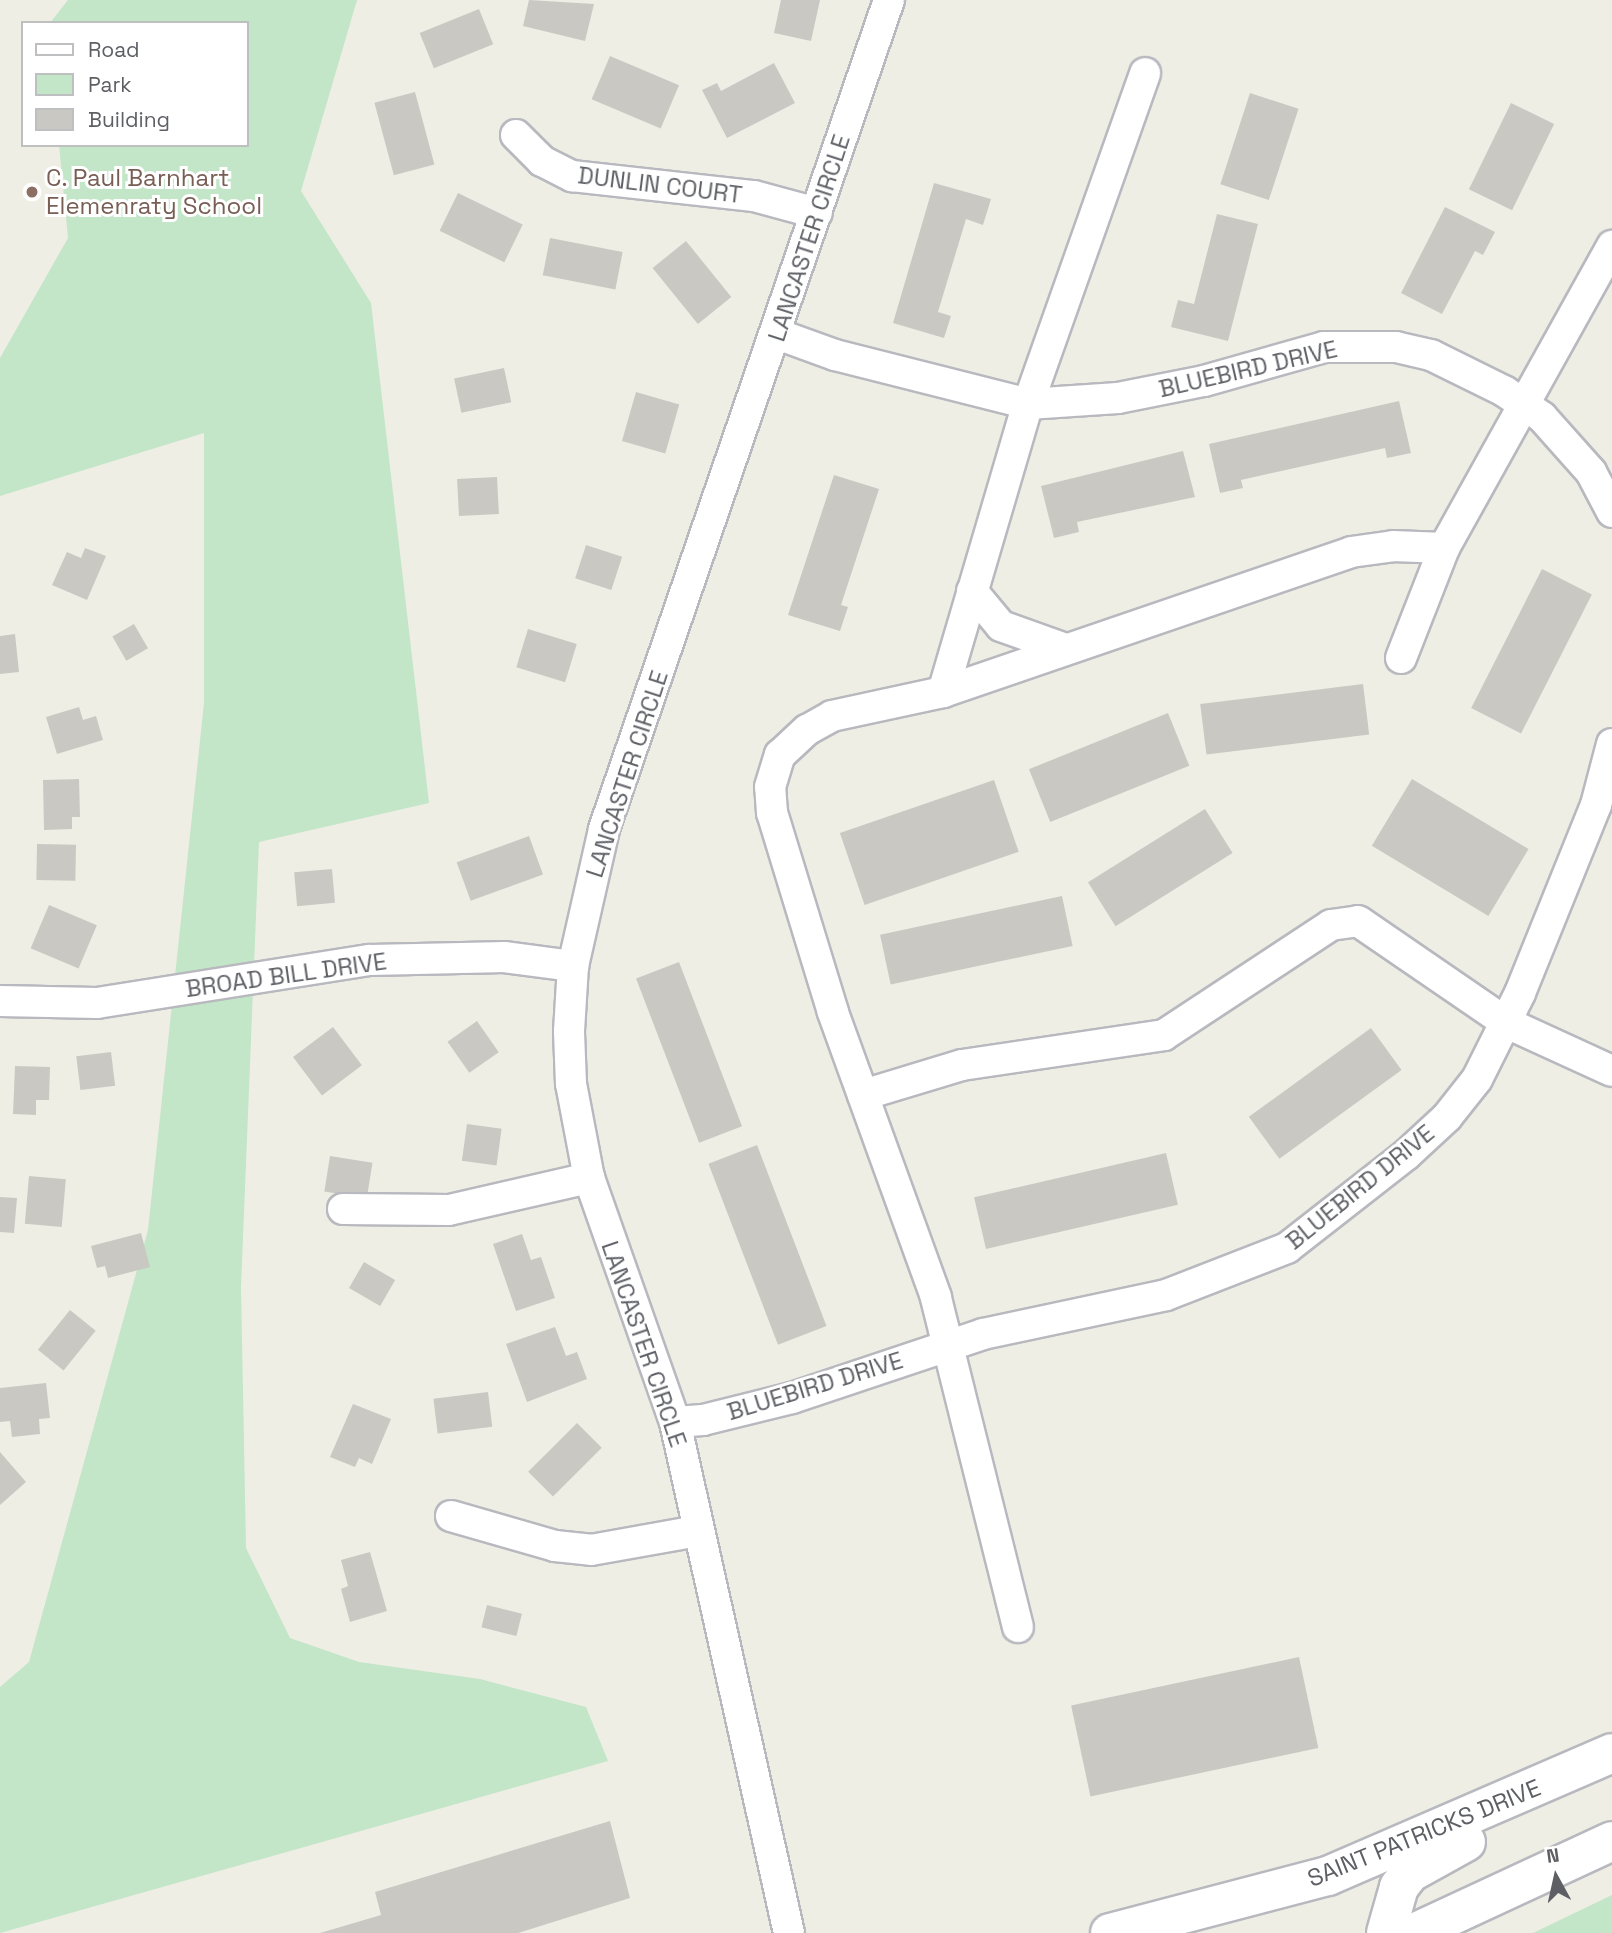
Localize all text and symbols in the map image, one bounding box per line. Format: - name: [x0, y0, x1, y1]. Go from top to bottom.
- legend: [21, 21, 248, 147]
- text: Road: [88, 36, 140, 63]
- text: Park: [88, 71, 132, 98]
- text: Building: [88, 106, 170, 133]
- street label: LANCASTER CIRCLE: [762, 131, 856, 345]
- street label: DUNLIN COURT: [576, 161, 744, 209]
- place label: C. Paul Barnhart Elemenraty School: [46, 164, 262, 220]
- marker: C. Paul Barnhart Elemenraty School: [24, 184, 40, 200]
- street label: BLUEBIRD DRIVE: [1156, 334, 1340, 404]
- street label: LANCASTER CIRCLE: [580, 667, 674, 881]
- street label: BROAD BILL DRIVE: [183, 947, 389, 1003]
- street label: BLUEBIRD DRIVE: [1280, 1118, 1440, 1256]
- street label: LANCASTER CIRCLE: [595, 1237, 693, 1451]
- street label: BLUEBIRD DRIVE: [724, 1346, 906, 1426]
- street label: SAINT PATRICKS DRIVE: [1303, 1773, 1545, 1893]
- north arrow: [1521, 1842, 1591, 1912]
- text: N: [1545, 1842, 1561, 1869]

